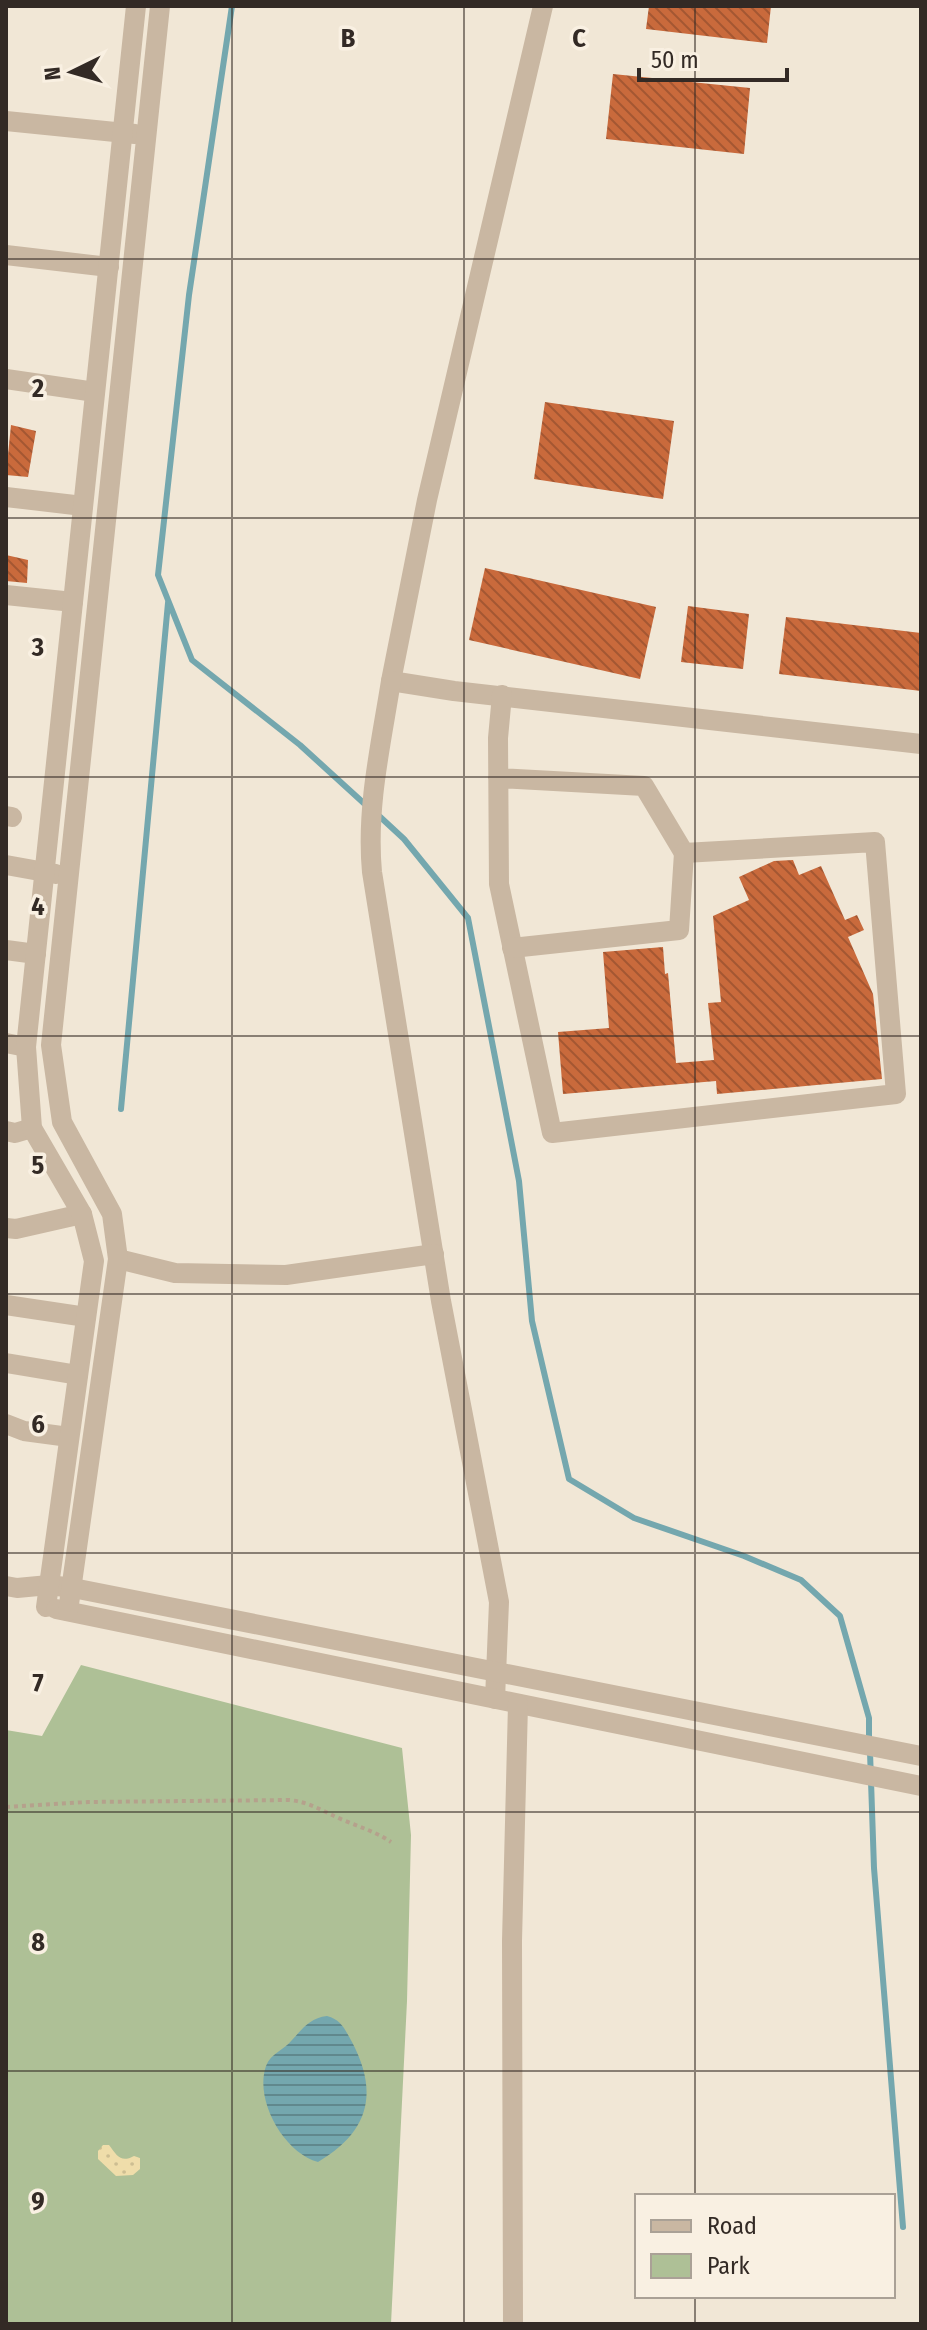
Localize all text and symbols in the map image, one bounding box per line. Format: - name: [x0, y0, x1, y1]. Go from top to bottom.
- text: B: [341, 23, 356, 54]
- text: C: [572, 23, 586, 54]
- north arrow: [32, 32, 112, 112]
- scale bar: [639, 32, 787, 82]
- text: 50 m: [651, 46, 699, 74]
- text: N: [39, 66, 67, 81]
- text: 2: [31, 373, 44, 404]
- text: 3: [31, 632, 44, 663]
- text: 4: [31, 891, 45, 922]
- text: 5: [32, 1150, 45, 1181]
- text: 6: [31, 1409, 45, 1440]
- text: 7: [32, 1668, 44, 1699]
- text: 8: [31, 1927, 45, 1958]
- text: 9: [31, 2186, 45, 2217]
- legend: [635, 2194, 895, 2298]
- text: Road: [707, 2212, 757, 2240]
- text: Park: [707, 2252, 750, 2280]

